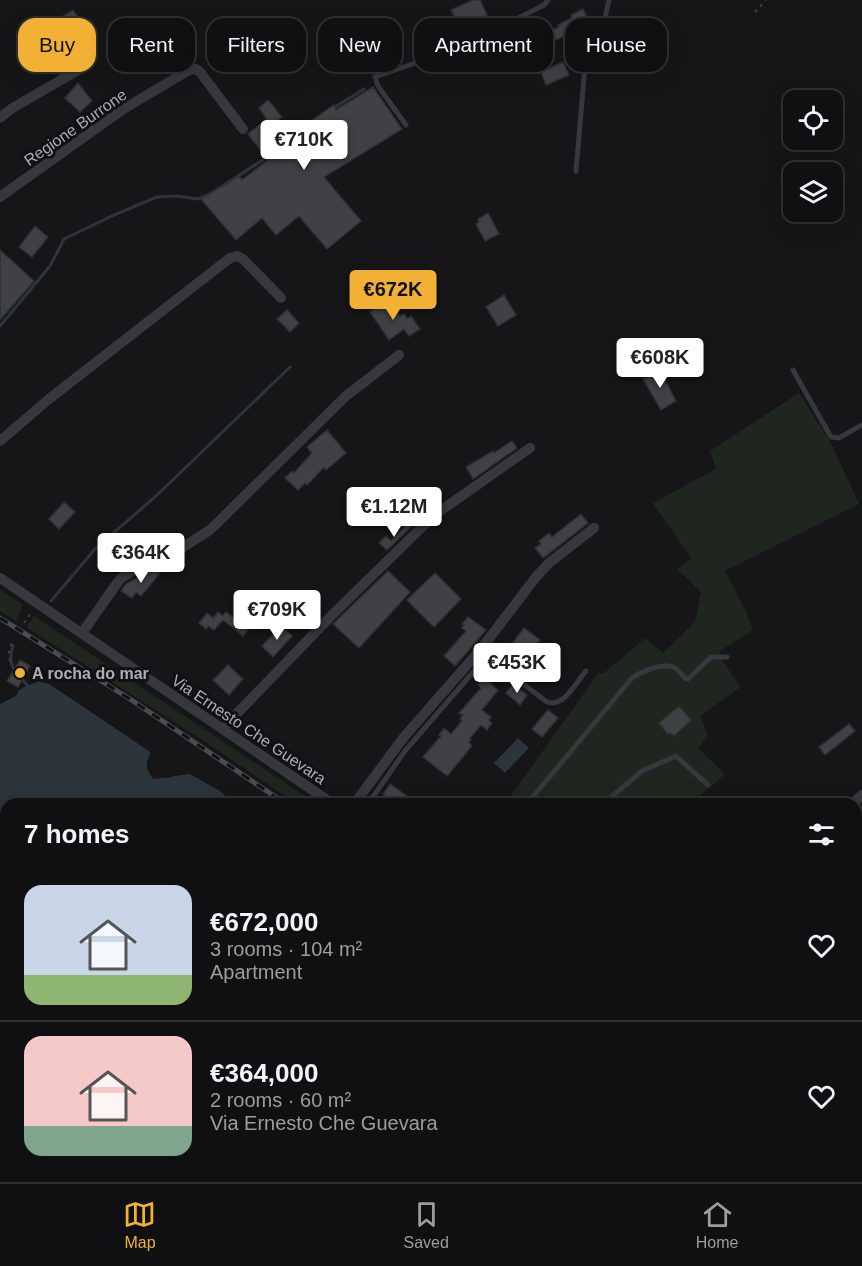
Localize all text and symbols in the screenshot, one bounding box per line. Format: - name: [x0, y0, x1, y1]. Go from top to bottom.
- chip: Buy: [18, 18, 96, 72]
- chip: Rent: [108, 18, 195, 72]
- chip: Filters: [207, 18, 306, 72]
- chip: New: [318, 18, 402, 72]
- chip: Apartment: [414, 18, 553, 72]
- chip: House: [565, 18, 667, 72]
- street label: Regione Burrone: [21, 86, 130, 169]
- map controls: [783, 90, 843, 222]
- button: locate: [783, 90, 843, 150]
- pin: €710K: [262, 120, 346, 171]
- text: €710K: [275, 128, 333, 150]
- button: layers: [783, 162, 843, 222]
- pin: €672K: [351, 270, 435, 321]
- text: €672K: [364, 278, 422, 300]
- pin: €608K: [618, 338, 702, 389]
- text: €608K: [631, 346, 689, 368]
- pin: €1.12M: [345, 487, 443, 538]
- text: €1.12M: [361, 495, 427, 517]
- pin: €364K: [99, 533, 183, 584]
- text: €364K: [112, 541, 170, 563]
- pin: €709K: [235, 590, 319, 641]
- text: €709K: [248, 598, 306, 620]
- pin: €453K: [475, 643, 559, 694]
- text: €453K: [488, 651, 546, 673]
- place label: A rocha do mar: [32, 665, 149, 682]
- marker: A rocha do mar: [13, 666, 27, 680]
- street label: Via Ernesto Che Guevara: [169, 671, 329, 787]
- icon: filters: [805, 818, 838, 851]
- text: 7 homes: [24, 819, 130, 849]
- text: €672,000: [210, 907, 318, 937]
- icon: home: [72, 909, 144, 981]
- icon: heart: [805, 929, 838, 962]
- text: 3 rooms · 104 m²: [210, 938, 362, 960]
- text: Apartment: [210, 961, 302, 983]
- text: €364,000: [210, 1058, 318, 1088]
- icon: home: [72, 1060, 144, 1132]
- icon: heart: [805, 1080, 838, 1113]
- text: 2 rooms · 60 m²: [210, 1089, 351, 1111]
- text: Via Ernesto Che Guevara: [210, 1112, 438, 1134]
- tab: Map: [123, 1198, 156, 1252]
- tab: Saved: [403, 1198, 449, 1252]
- tab: Home: [696, 1198, 738, 1252]

